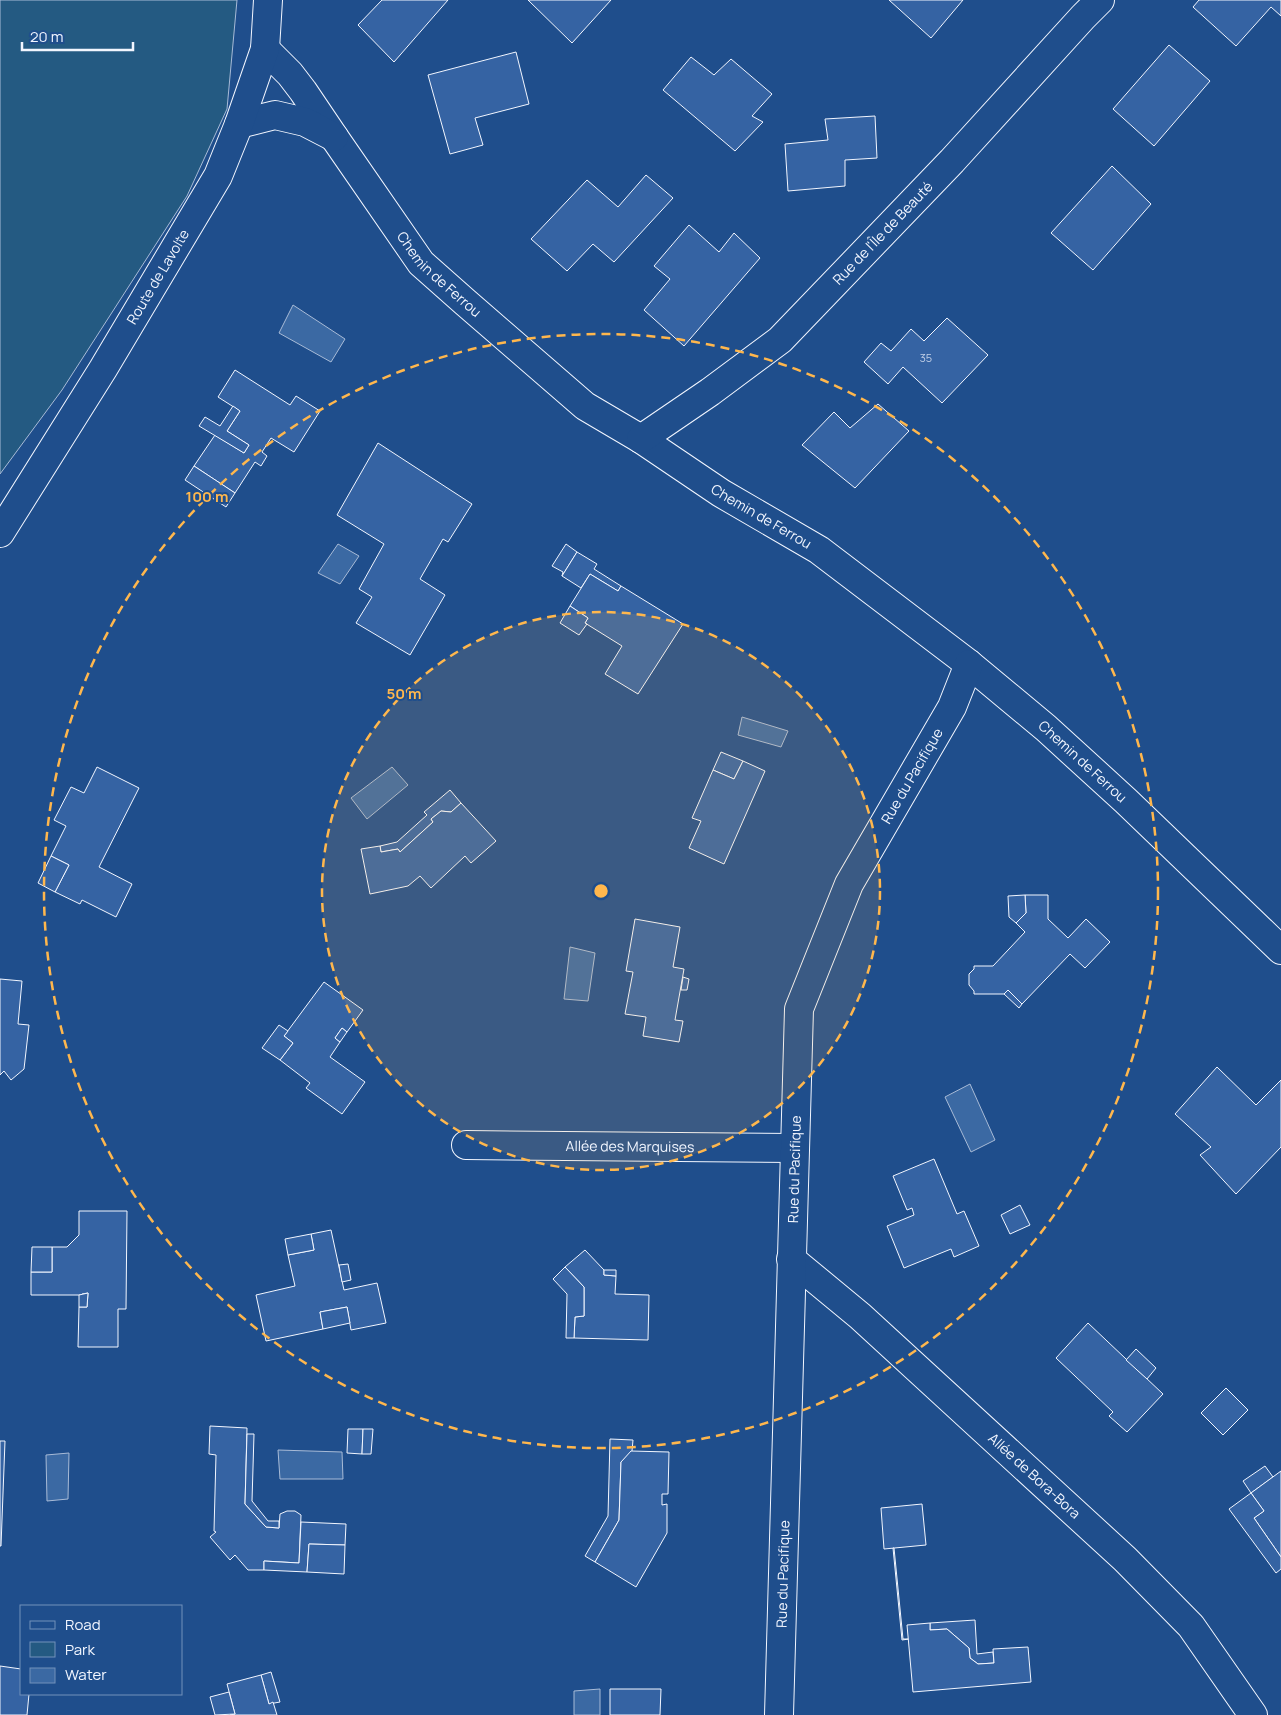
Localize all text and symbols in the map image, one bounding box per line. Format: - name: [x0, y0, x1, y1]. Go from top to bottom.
- scale bar: [22, 20, 134, 52]
- text: 20 m: [30, 26, 63, 47]
- street label: Rue de l'Île de Beauté: [828, 177, 937, 289]
- street label: Route de Lavolte: [122, 225, 193, 328]
- street label: Chemin de Ferrou: [393, 228, 486, 321]
- house number: 35: [920, 350, 932, 365]
- street label: Chemin de Ferrou: [707, 479, 815, 553]
- text: 100 m: [186, 486, 228, 507]
- text: 50 m: [386, 683, 422, 704]
- street label: Chemin de Ferrou: [1035, 716, 1131, 806]
- street label: Rue du Pacifique: [876, 724, 947, 827]
- centre of rings: [592, 882, 610, 900]
- street label: Rue du Pacifique: [783, 1115, 805, 1223]
- street label: Allée des Marquises: [566, 1136, 694, 1156]
- street label: Allée de Bora-Bora: [984, 1428, 1085, 1523]
- street label: Rue du Pacifique: [771, 1520, 794, 1628]
- legend: [20, 1605, 182, 1695]
- text: Road: [65, 1614, 101, 1635]
- text: Park: [65, 1639, 95, 1660]
- text: Water: [65, 1664, 107, 1685]

